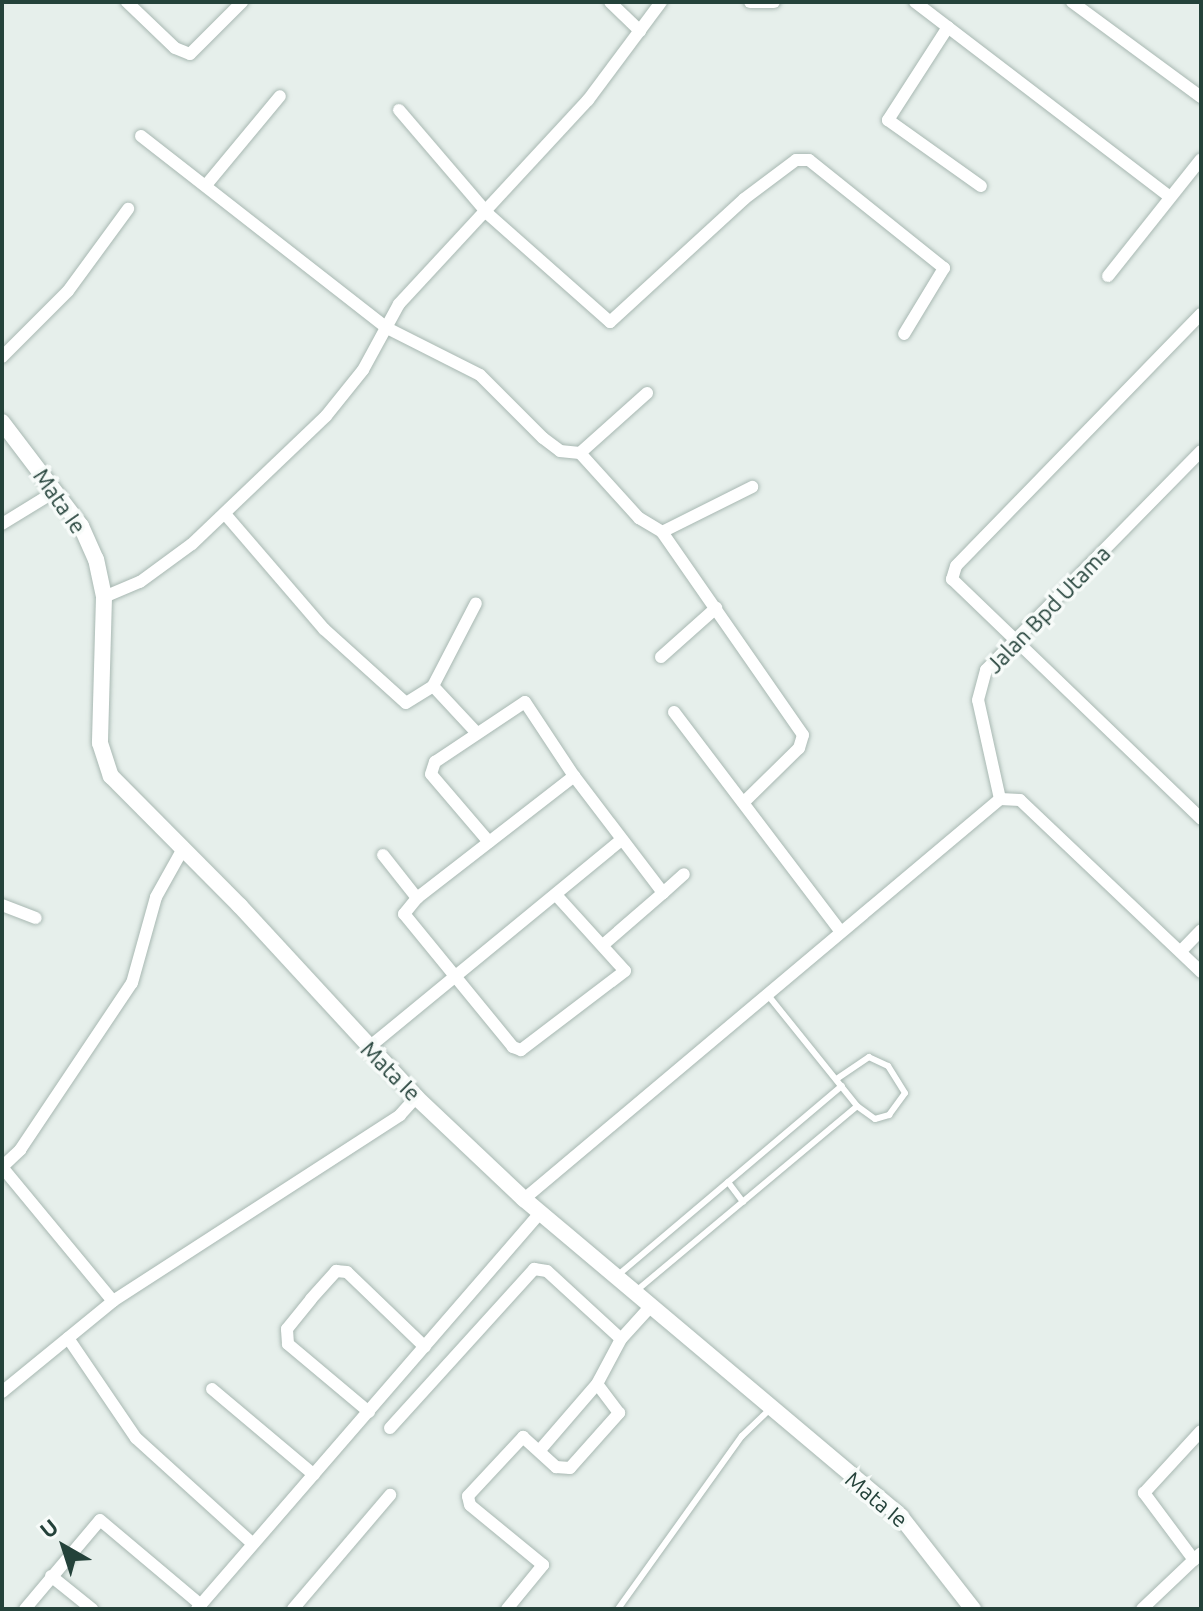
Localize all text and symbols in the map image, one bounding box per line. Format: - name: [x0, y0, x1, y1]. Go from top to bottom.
- street label: Mata Ie: [28, 463, 92, 539]
- street label: Jalan Bpd Utama: [981, 540, 1115, 678]
- street label: Mata Ie: [356, 1036, 426, 1106]
- street label: Mata Ie: [840, 1465, 914, 1533]
- north arrow: [24, 1507, 104, 1587]
- text: U: [35, 1513, 62, 1543]

